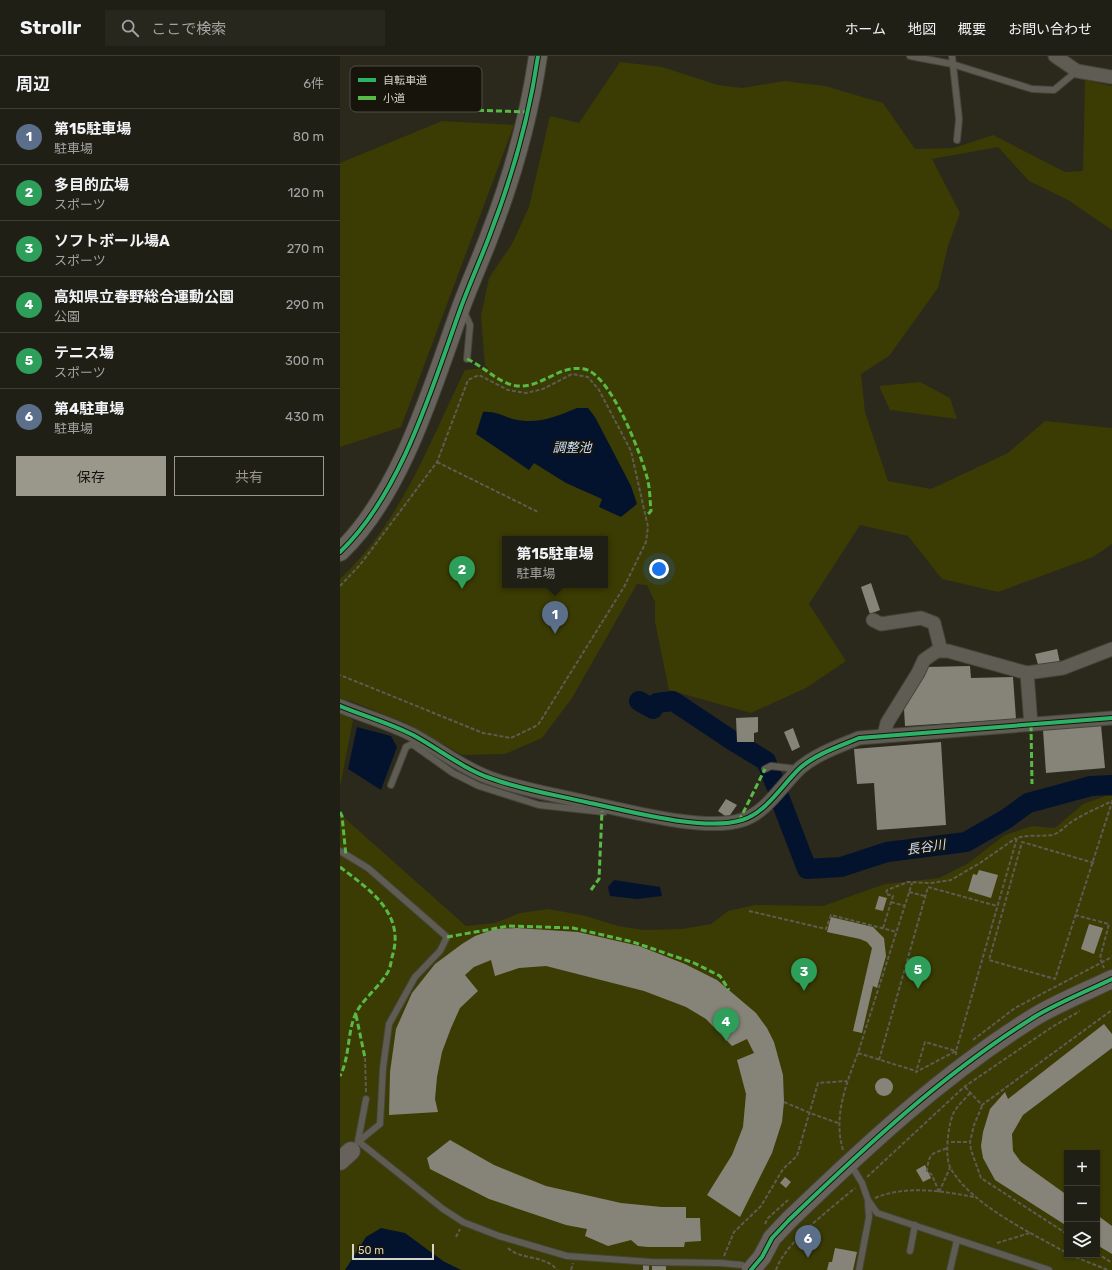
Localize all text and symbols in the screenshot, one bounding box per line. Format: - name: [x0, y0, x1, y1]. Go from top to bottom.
- search box: [105, 10, 385, 46]
- text: Strollr: [20, 16, 81, 39]
- icon: search: [119, 17, 141, 39]
- text: ここで検索: [151, 20, 226, 38]
- text: ホーム: [844, 21, 886, 38]
- text: 地図: [908, 21, 936, 38]
- text: 概要: [958, 21, 986, 38]
- text: お問い合わせ: [1008, 21, 1092, 38]
- legend: [350, 66, 482, 112]
- text: 周辺: [16, 74, 50, 94]
- text: 自転車道: [383, 74, 427, 87]
- text: 6件: [303, 76, 324, 91]
- text: 小道: [383, 92, 405, 105]
- text: 第15駐車場: [54, 120, 131, 138]
- text: 1: [26, 129, 32, 144]
- text: 80 m: [293, 129, 324, 144]
- text: 駐車場: [54, 141, 93, 156]
- text: 多目的広場: [54, 176, 129, 194]
- text: 2: [25, 185, 33, 200]
- text: 120 m: [288, 185, 324, 200]
- text: スポーツ: [54, 197, 106, 212]
- text: ソフトボール場A: [54, 232, 170, 250]
- text: 3: [25, 241, 33, 256]
- text: 270 m: [287, 241, 324, 256]
- text: スポーツ: [54, 253, 106, 268]
- text: 高知県立春野総合運動公園: [54, 288, 234, 306]
- text: 4: [25, 297, 33, 312]
- text: 290 m: [286, 297, 324, 312]
- text: 公園: [54, 309, 80, 324]
- text: テニス場: [54, 344, 114, 362]
- text: 5: [25, 353, 33, 368]
- text: 300 m: [285, 353, 324, 368]
- text: スポーツ: [54, 365, 106, 380]
- text: 第4駐車場: [54, 400, 124, 418]
- text: 6: [25, 409, 33, 424]
- text: 430 m: [285, 409, 324, 424]
- text: 駐車場: [54, 421, 93, 436]
- water label: 調整池: [552, 440, 593, 455]
- button: 保存: [16, 456, 166, 496]
- button: 共有: [174, 456, 324, 496]
- popup: [502, 536, 608, 588]
- text: 第15駐車場: [516, 545, 594, 563]
- pin: 2: [449, 556, 475, 589]
- your location: [649, 559, 669, 579]
- text: 駐車場: [516, 566, 555, 581]
- pin: 1: [542, 601, 568, 634]
- water label: 長谷川: [906, 837, 948, 857]
- pin: 5: [905, 956, 931, 989]
- pin: 3: [791, 958, 817, 991]
- pin: 4: [713, 1008, 739, 1041]
- map controls: [1064, 1150, 1100, 1258]
- button: +: [1064, 1150, 1100, 1186]
- button: −: [1064, 1186, 1100, 1222]
- button: layers: [1064, 1222, 1100, 1258]
- pin: 6: [795, 1225, 821, 1258]
- scale bar: [352, 1242, 434, 1261]
- text: 50 m: [358, 1244, 384, 1257]

